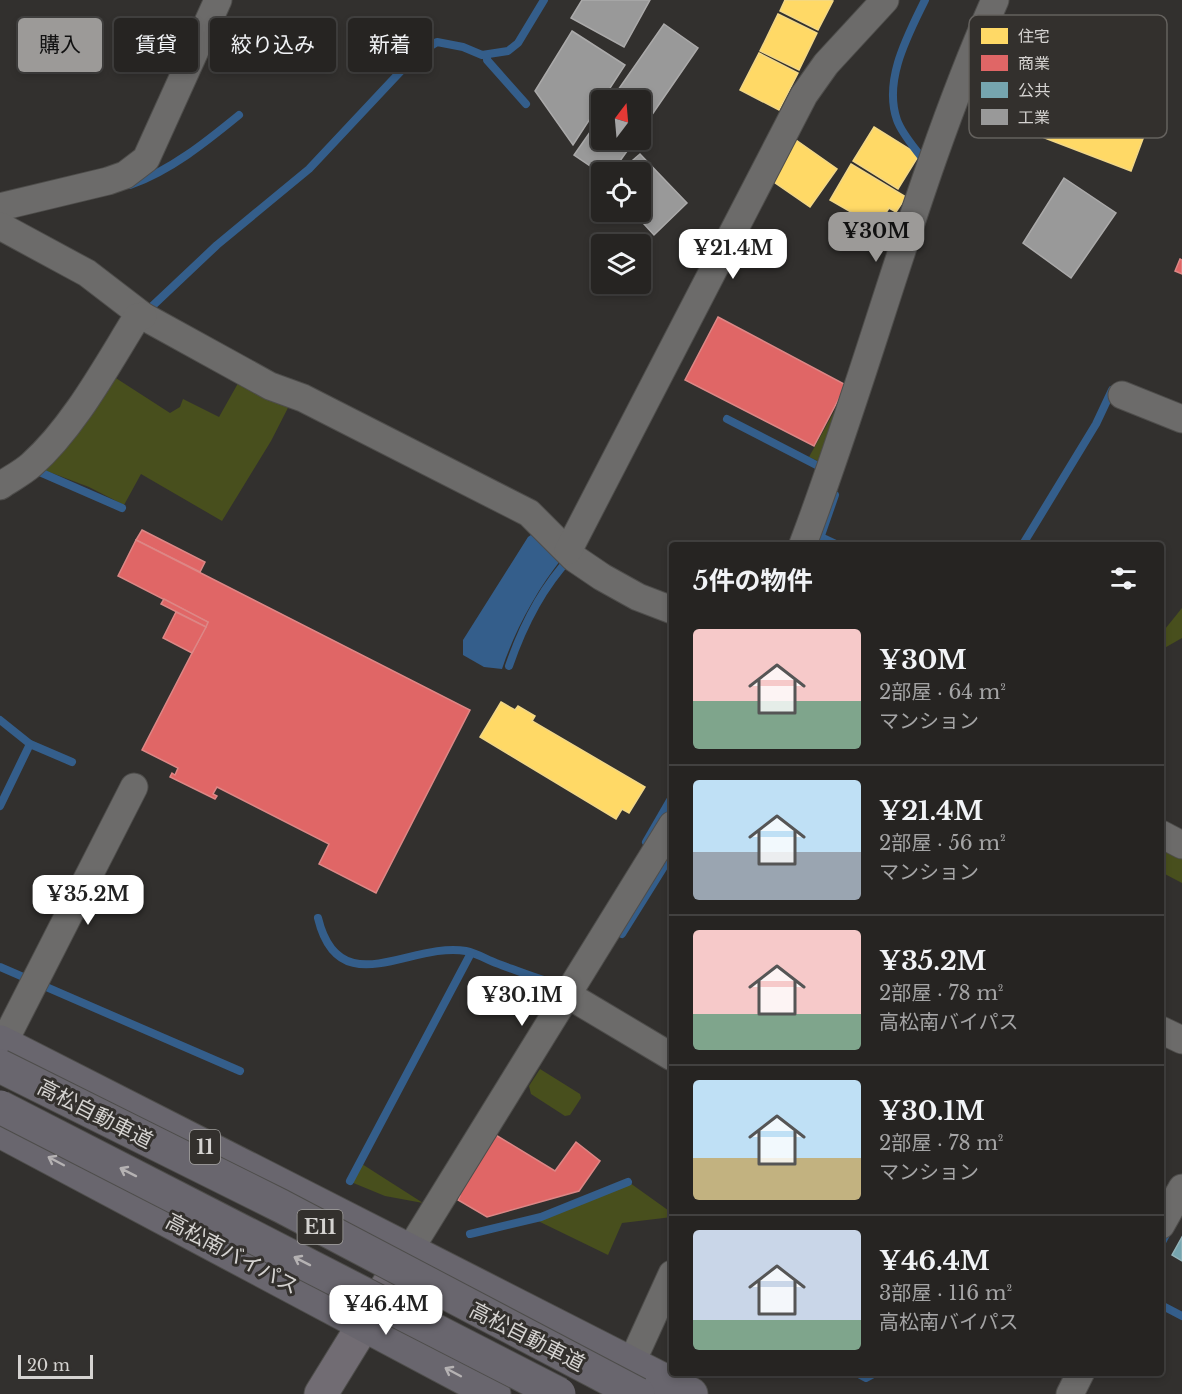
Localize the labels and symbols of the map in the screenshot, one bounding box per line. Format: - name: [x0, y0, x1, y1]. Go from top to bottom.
- legend: [969, 15, 1167, 138]
- text: 住宅: [1018, 26, 1050, 46]
- text: 商業: [1018, 53, 1050, 73]
- text: 公共: [1018, 80, 1050, 100]
- north arrow: [591, 90, 651, 150]
- text: 工業: [1018, 107, 1050, 127]
- pin: ¥30M: [840, 212, 912, 263]
- pin: ¥21.4M: [684, 229, 782, 280]
- pin: ¥35.2M: [39, 875, 137, 926]
- pin: ¥30.1M: [473, 976, 571, 1027]
- street label: 高松自動車道: [33, 1074, 157, 1154]
- road number: 11: [190, 1130, 220, 1164]
- one-way arrow: [47, 1154, 65, 1166]
- one-way arrow: [120, 1166, 137, 1178]
- street label: 高松南バイパス: [161, 1208, 303, 1300]
- road number: E11: [298, 1210, 342, 1244]
- one-way arrow: [293, 1255, 311, 1266]
- pin: ¥46.4M: [337, 1285, 435, 1336]
- street label: 高松自動車道: [465, 1297, 589, 1377]
- scale bar: [18, 1352, 93, 1380]
- one-way arrow: [445, 1366, 462, 1378]

